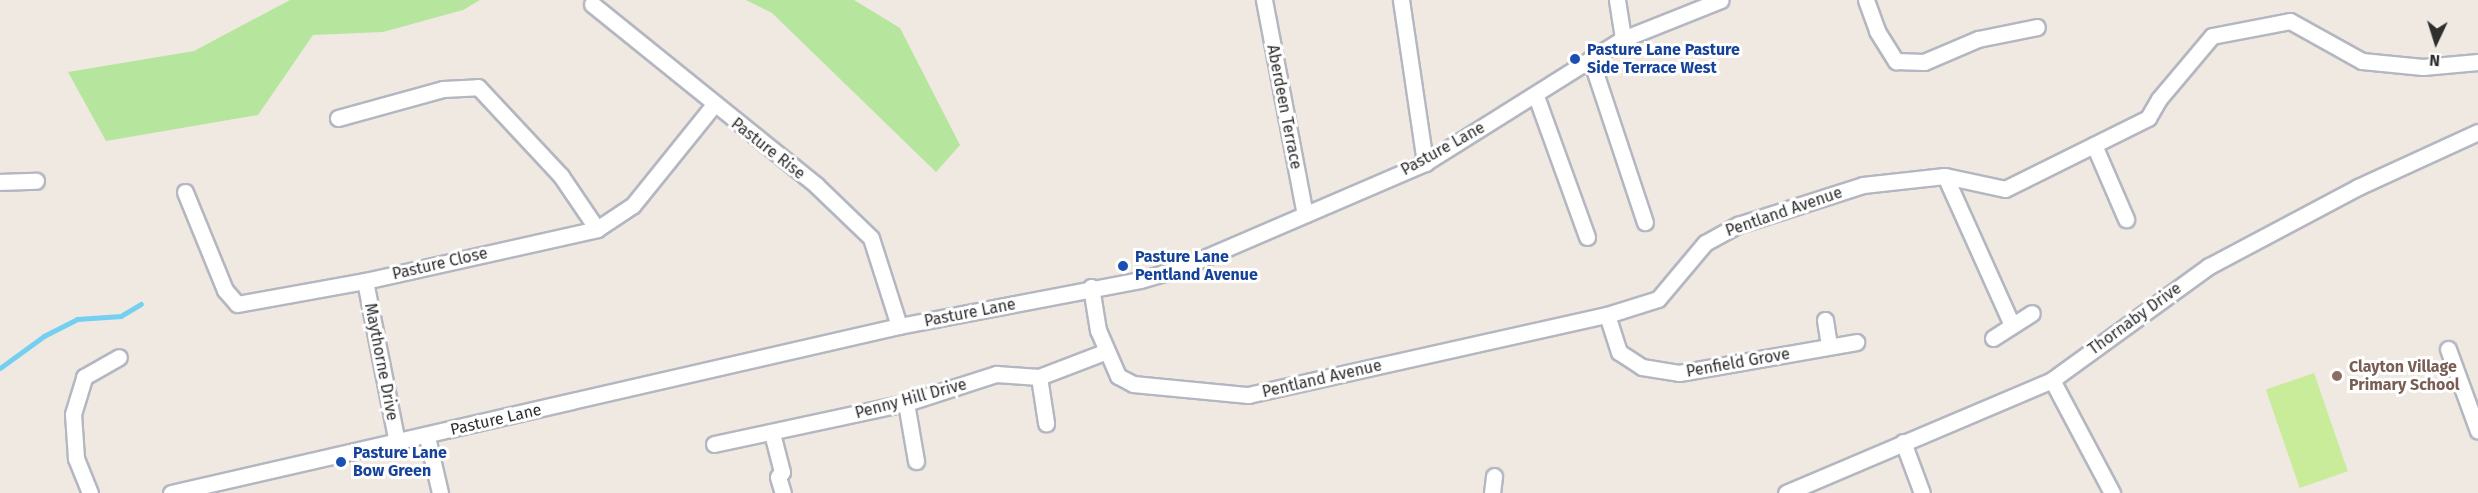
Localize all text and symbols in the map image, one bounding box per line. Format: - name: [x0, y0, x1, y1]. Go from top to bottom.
- north arrow: [2406, 12, 2466, 72]
- place label: Pasture Lane Pasture Side Terrace West: [1587, 40, 1740, 78]
- street label: Aberdeen Terrace: [1263, 43, 1305, 171]
- text: N: [2429, 51, 2441, 70]
- marker: Pasture Lane Pasture Side Terrace West: [1568, 52, 1582, 66]
- street label: Pasture Rise: [727, 114, 809, 184]
- street label: Pasture Lane: [1398, 118, 1488, 180]
- street label: Pentland Avenue: [1723, 183, 1845, 241]
- street label: Pasture Close: [391, 244, 489, 284]
- place label: Pasture Lane Pentland Avenue: [1135, 247, 1258, 285]
- marker: Pasture Lane Pentland Avenue: [1116, 259, 1130, 273]
- street label: Thornaby Drive: [2085, 279, 2185, 359]
- street label: Pasture Lane: [923, 295, 1017, 331]
- street label: Maythorne Drive: [360, 302, 402, 422]
- street label: Penfield Grove: [1685, 344, 1791, 382]
- street label: Pentland Avenue: [1260, 356, 1384, 402]
- place label: Clayton Village Primary School: [2349, 357, 2459, 395]
- marker: Clayton Village Primary School: [2330, 369, 2344, 383]
- street label: Penny Hill Drive: [853, 375, 969, 423]
- street label: Pasture Lane: [449, 400, 543, 440]
- place label: Pasture Lane Bow Green: [353, 443, 447, 481]
- marker: Pasture Lane Bow Green: [334, 455, 348, 469]

